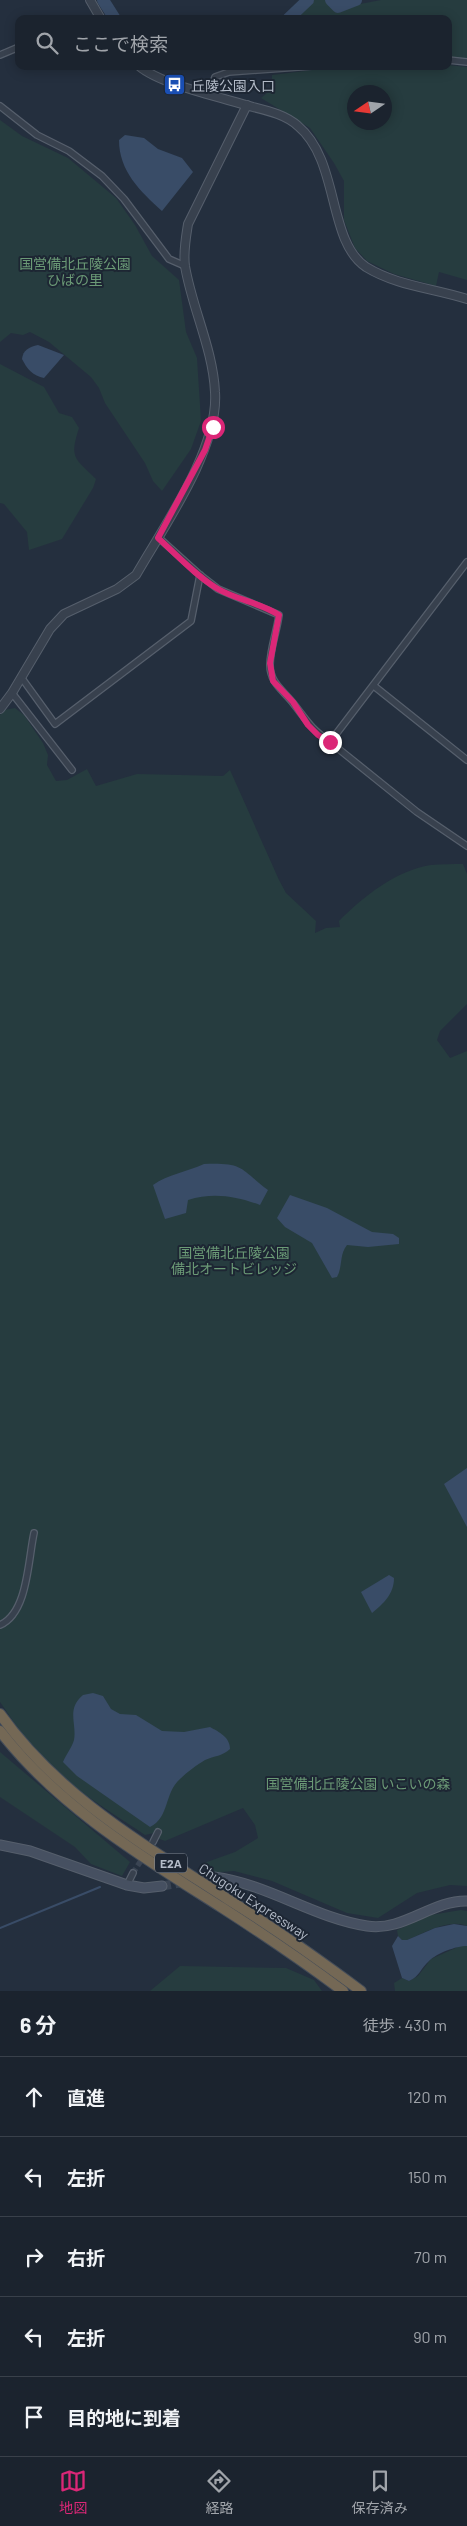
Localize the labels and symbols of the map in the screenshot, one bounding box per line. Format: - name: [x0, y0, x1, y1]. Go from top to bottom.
- bus stop icon: 丘陵公園入口: [163, 73, 187, 97]
- place label: 丘陵公園入口: [191, 77, 275, 94]
- north arrow: [347, 85, 392, 130]
- park label: 国営備北丘陵公園 ひばの里: [19, 255, 131, 288]
- route start: [202, 416, 225, 439]
- route end: [319, 731, 342, 754]
- park label: 国営備北丘陵公園 備北オートビレッジ: [171, 1244, 297, 1277]
- park label: 国営備北丘陵公園 いこいの森: [266, 1775, 450, 1792]
- road number: E2A: [155, 1854, 187, 1872]
- street label: Chugoku Expressway: [196, 1859, 313, 1943]

